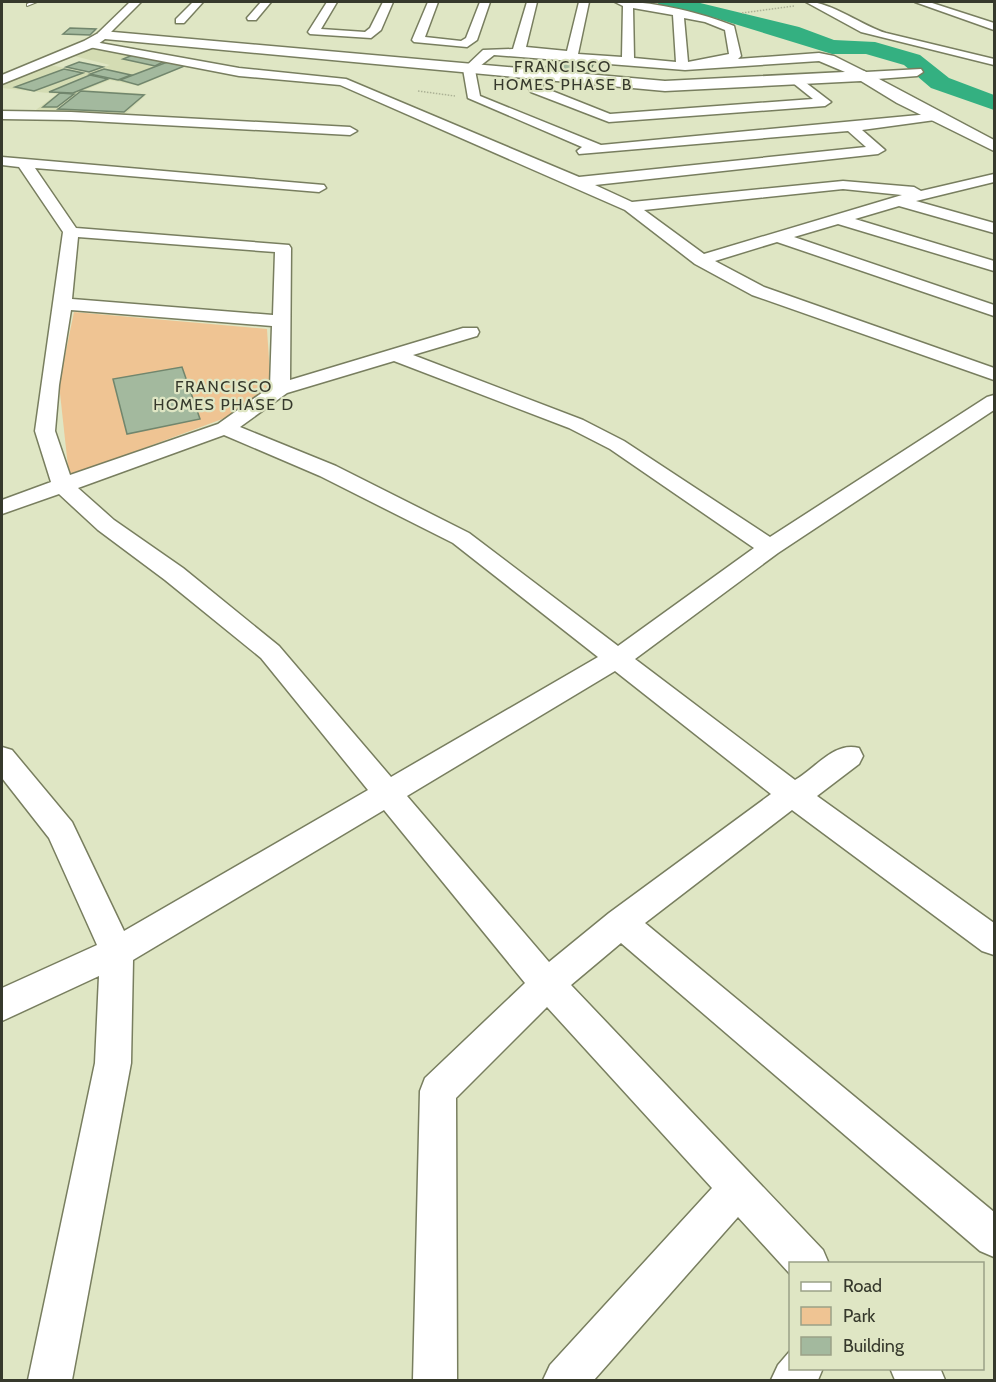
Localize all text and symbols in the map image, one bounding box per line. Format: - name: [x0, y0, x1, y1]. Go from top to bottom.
- district label: FRANCISCO HOMES PHASE B: [493, 57, 633, 94]
- district label: FRANCISCO HOMES PHASE D: [153, 377, 295, 414]
- legend: [789, 1262, 984, 1370]
- text: Road: [843, 1275, 882, 1297]
- text: Park: [843, 1305, 876, 1327]
- text: Building: [843, 1335, 905, 1357]

